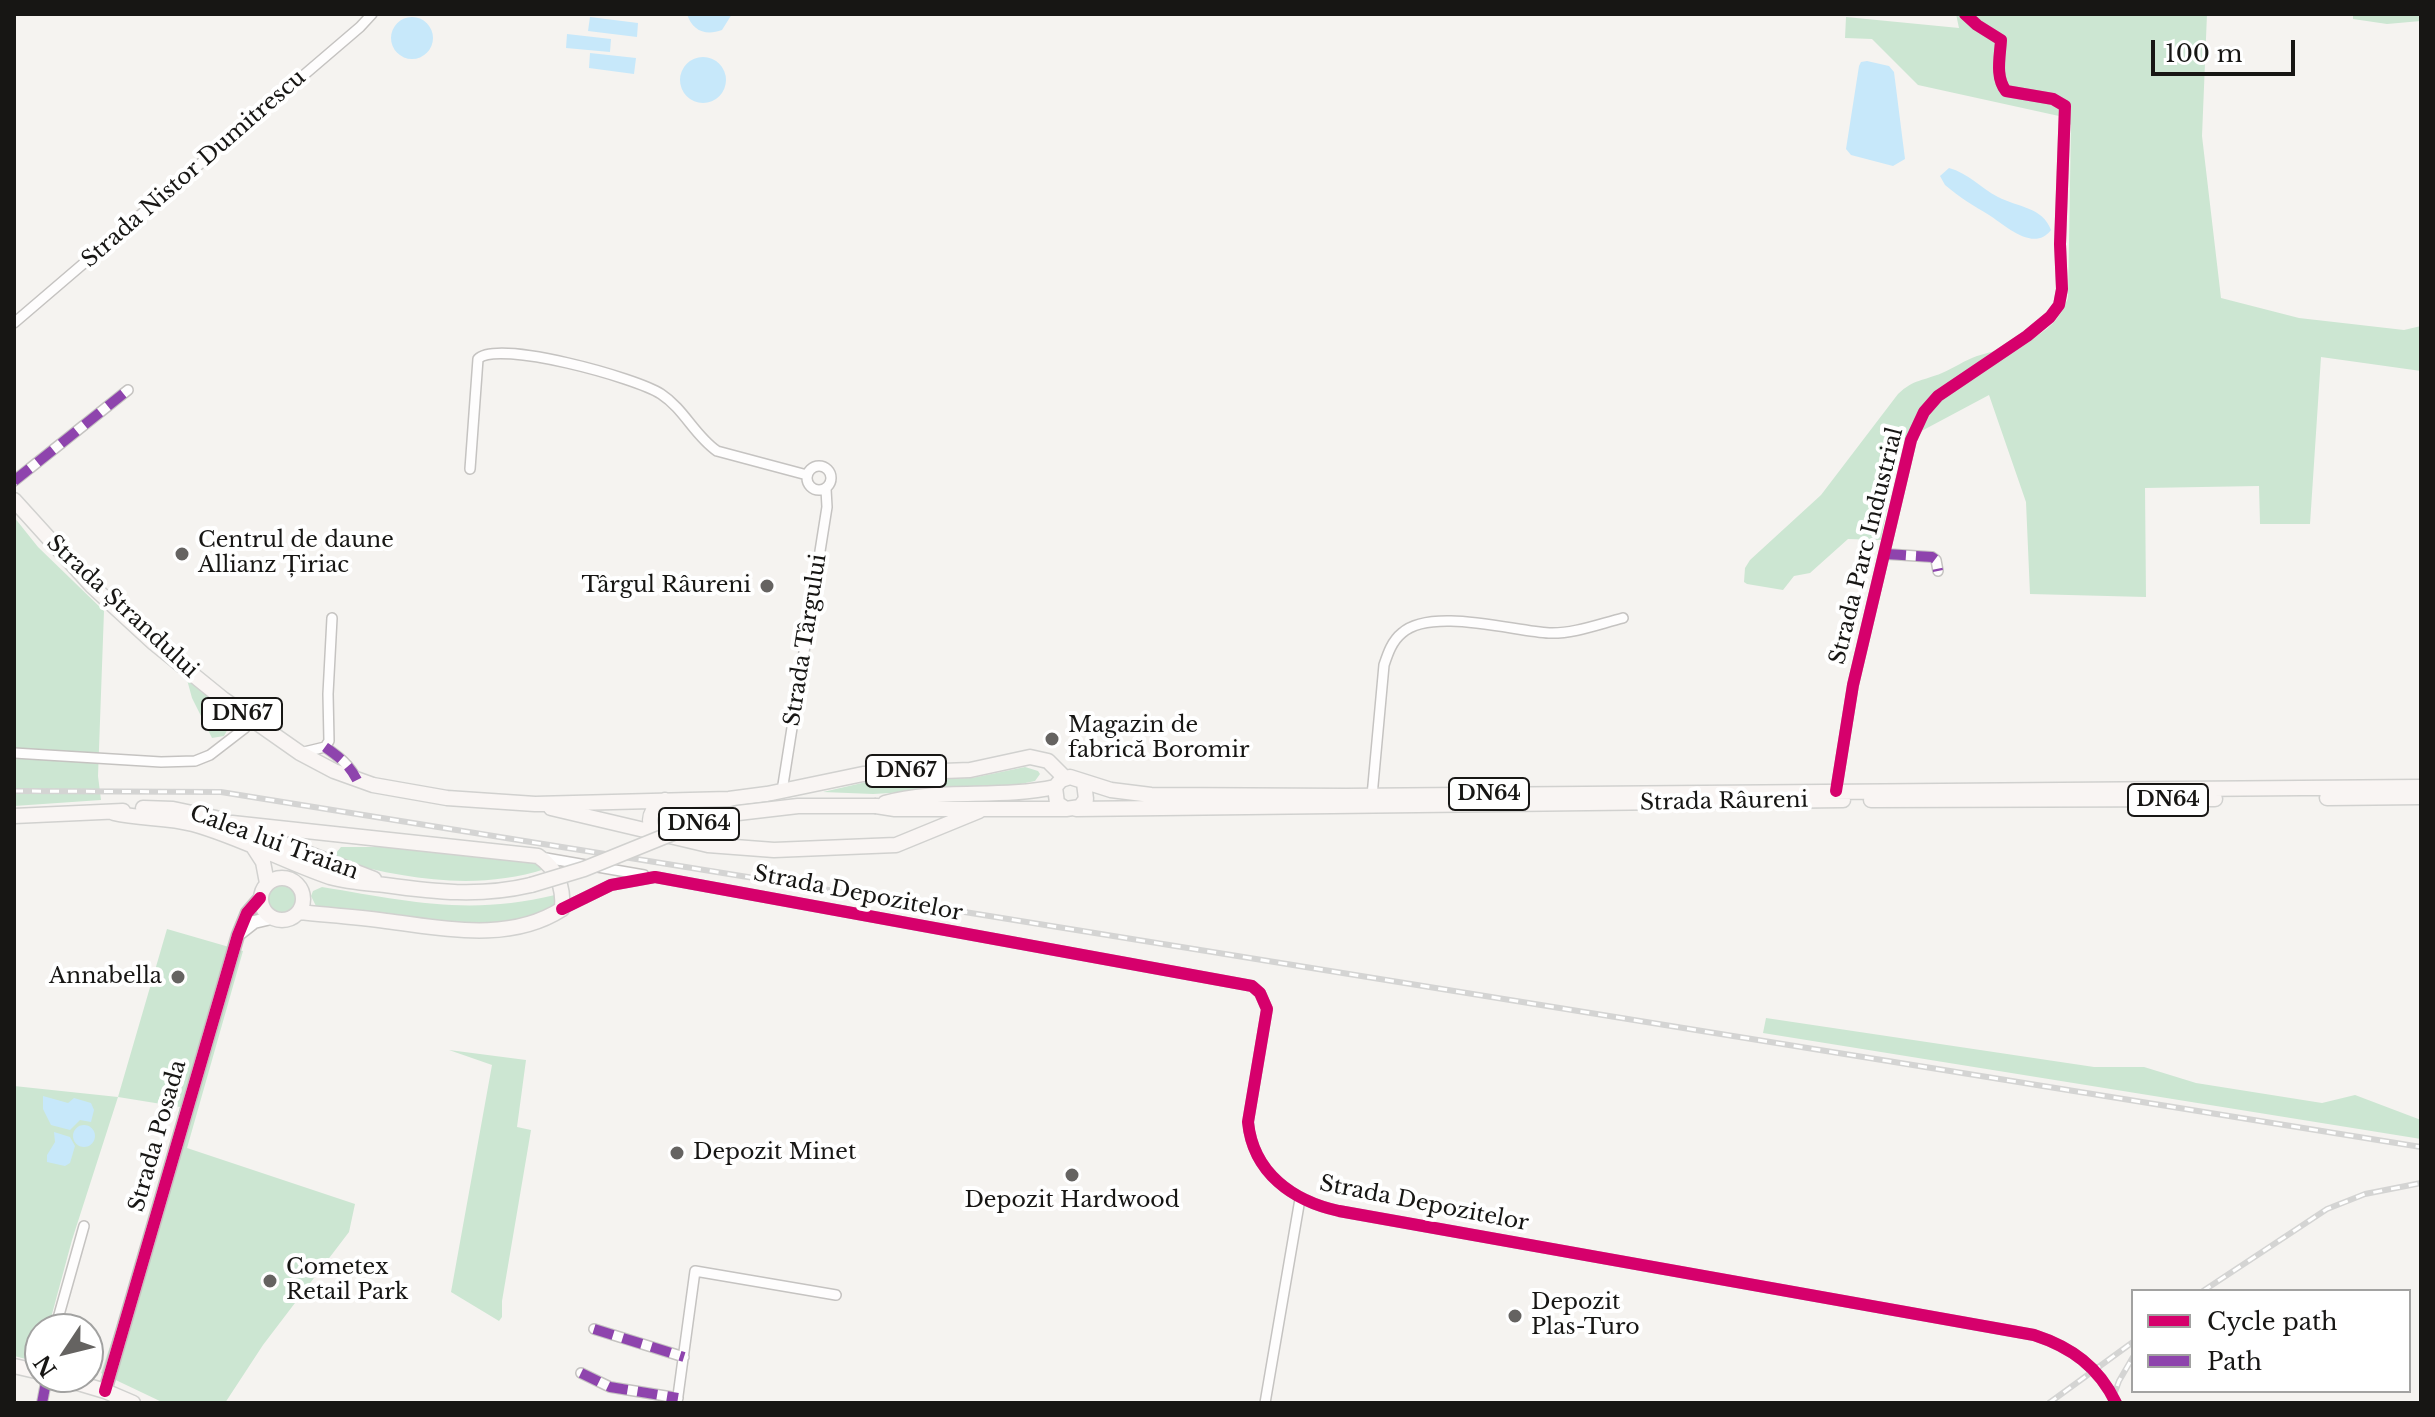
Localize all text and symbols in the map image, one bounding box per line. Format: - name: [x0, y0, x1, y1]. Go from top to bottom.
- scale bar: [2155, 24, 2299, 74]
- text: 100 m: [2165, 39, 2243, 68]
- street label: Strada Nistor Dumitrescu: [77, 65, 311, 273]
- street label: Strada Parc Industrial: [1825, 425, 1909, 667]
- place label: Centrul de daune Allianz Țiriac: [198, 528, 394, 580]
- street label: Strada Ștrandului: [41, 530, 203, 684]
- marker: Centrul de daune Allianz Țiriac: [173, 545, 191, 563]
- street label: Strada Târgului: [779, 552, 833, 728]
- place label: Târgul Râureni: [581, 573, 751, 599]
- marker: Târgul Râureni: [758, 577, 776, 595]
- road number: DN67: [202, 698, 282, 730]
- place label: Magazin de fabrică Boromir: [1068, 713, 1249, 764]
- marker: Magazin de fabrică Boromir: [1043, 730, 1061, 748]
- road number: DN67: [866, 755, 946, 787]
- road number: DN64: [1449, 778, 1529, 810]
- road number: DN64: [2128, 784, 2208, 816]
- street label: Strada Râureni: [1640, 787, 1808, 817]
- street label: Calea lui Traian: [186, 800, 362, 886]
- road number: DN64: [659, 808, 739, 840]
- street label: Strada Depozitelor: [751, 861, 965, 927]
- place label: Annabella: [49, 964, 162, 990]
- marker: Annabella: [169, 968, 187, 986]
- street label: Strada Posada: [124, 1057, 192, 1215]
- place label: Depozit Minet: [693, 1140, 856, 1166]
- marker: Depozit Minet: [668, 1144, 686, 1162]
- marker: Depozit Hardwood: [1063, 1166, 1081, 1184]
- street label: Strada Depozitelor: [1317, 1171, 1531, 1237]
- place label: Depozit Hardwood: [964, 1188, 1180, 1214]
- place label: Cometex Retail Park: [286, 1255, 408, 1306]
- marker: Cometex Retail Park: [261, 1272, 279, 1290]
- legend: [2131, 1289, 2411, 1393]
- place label: Depozit Plas-Turo: [1531, 1290, 1640, 1342]
- marker: Depozit Plas-Turo: [1506, 1307, 1524, 1325]
- text: Cycle path: [2207, 1307, 2338, 1336]
- north arrow: [24, 1313, 104, 1393]
- text: Path: [2207, 1347, 2262, 1376]
- text: N: [29, 1350, 63, 1382]

